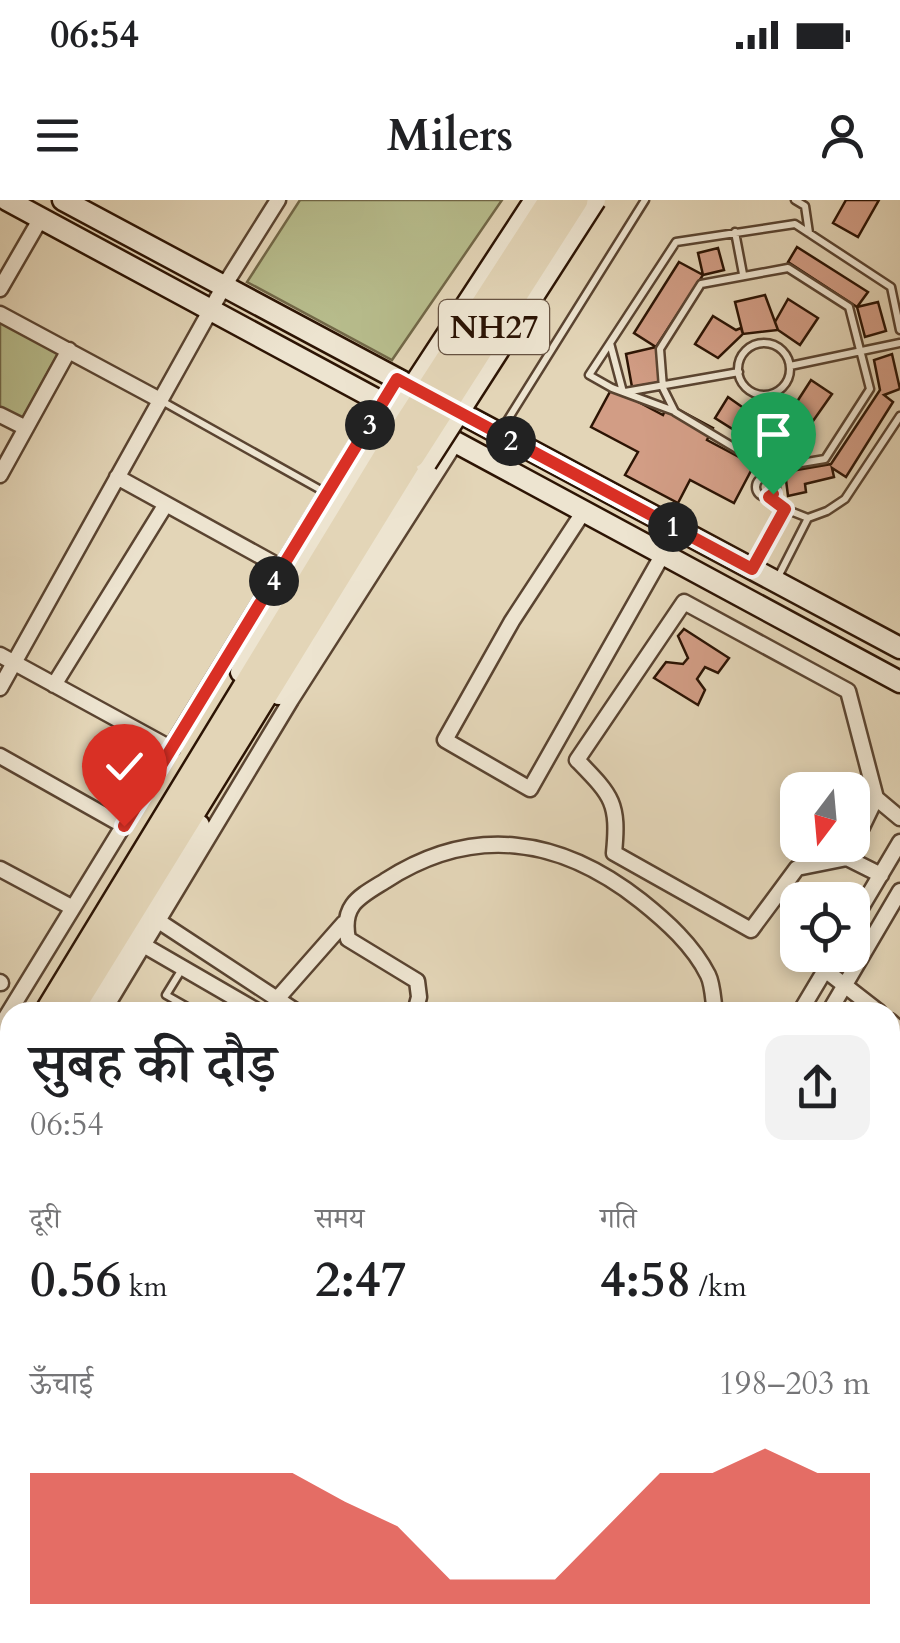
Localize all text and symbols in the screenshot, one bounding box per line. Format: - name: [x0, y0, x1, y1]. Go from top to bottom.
- text: 06:54: [50, 9, 139, 61]
- text: Milers: [387, 105, 513, 166]
- icon: menu: [30, 108, 85, 163]
- icon: person: [815, 108, 870, 163]
- road number: NH27: [439, 300, 549, 354]
- pin: [731, 392, 816, 495]
- pin: 3: [345, 400, 395, 450]
- text: 3: [363, 406, 377, 444]
- icon: arrive: [746, 407, 801, 462]
- pin: 2: [486, 416, 536, 466]
- text: 2: [504, 422, 518, 460]
- pin: 1: [648, 502, 698, 552]
- text: 1: [666, 508, 680, 546]
- pin: 4: [249, 556, 299, 606]
- text: 4: [267, 562, 281, 600]
- pin: [82, 724, 167, 827]
- icon: check: [97, 739, 152, 794]
- north arrow: [780, 772, 870, 862]
- map controls: [780, 772, 870, 972]
- button: locate: [780, 882, 870, 972]
- text: सुबह की दौड़: [30, 1028, 276, 1102]
- button: share: [765, 1035, 870, 1140]
- text: 06:54: [30, 1103, 104, 1147]
- text: दूरी: [30, 1200, 60, 1238]
- text: समय: [315, 1200, 364, 1238]
- text: गति: [600, 1200, 637, 1238]
- text: 0.56: [30, 1246, 121, 1314]
- text: 2:47: [315, 1246, 406, 1314]
- text: 4:58: [600, 1246, 691, 1314]
- text: km: [121, 1268, 168, 1306]
- text: /km: [691, 1268, 747, 1306]
- text: ऊँचाई: [30, 1362, 93, 1406]
- text: 198–203 m: [718, 1362, 870, 1406]

